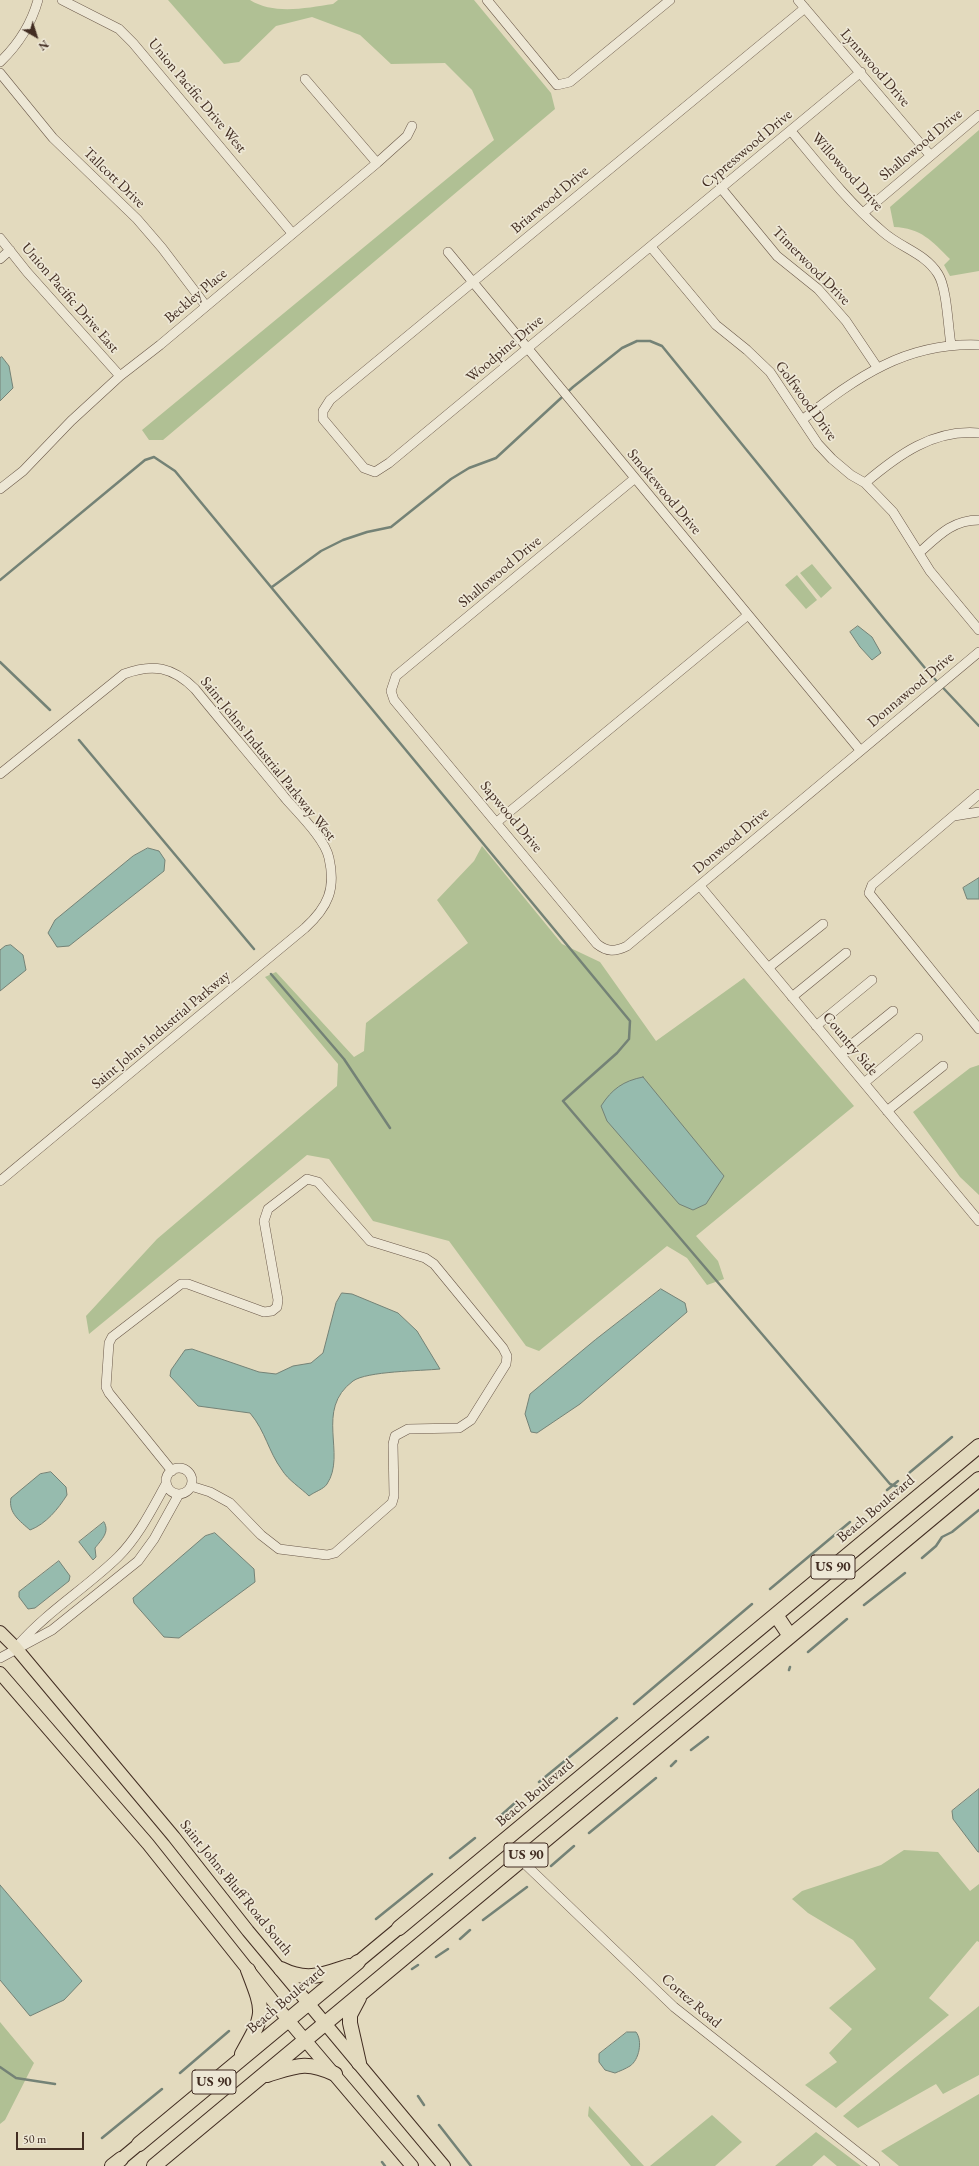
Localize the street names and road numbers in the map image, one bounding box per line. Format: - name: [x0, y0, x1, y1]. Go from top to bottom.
- street label: Lynnwood Drive: [836, 25, 914, 111]
- street label: Union Pacific Drive West: [144, 35, 250, 157]
- street label: Shallowood Drive: [876, 105, 966, 185]
- street label: Cypresswood Drive: [698, 106, 796, 192]
- street label: Willowood Drive: [807, 129, 887, 215]
- street label: Tallcott Drive: [79, 144, 149, 212]
- street label: Briarwood Drive: [507, 162, 593, 238]
- street label: Timerwood Drive: [768, 223, 854, 309]
- street label: Union Pacific Drive East: [17, 239, 123, 357]
- street label: Beckley Place: [161, 265, 231, 327]
- street label: Woodpine Drive: [463, 312, 547, 386]
- street label: Golfwood Drive: [771, 358, 841, 444]
- street label: Smokewood Drive: [623, 446, 705, 538]
- street label: Shallowood Drive: [455, 532, 545, 612]
- street label: Donnawood Drive: [864, 649, 958, 731]
- street label: Saint Johns Industrial Parkway West: [196, 673, 340, 845]
- street label: Sapwood Drive: [476, 778, 546, 856]
- street label: Donwood Drive: [689, 804, 773, 878]
- street label: Saint Johns Industrial Parkway: [88, 967, 234, 1093]
- street label: Country Side: [818, 1009, 882, 1079]
- street label: Beach Boulevard: [833, 1471, 919, 1547]
- road number: US 90: [811, 1555, 855, 1579]
- street label: Beach Boulevard: [492, 1755, 578, 1831]
- street label: Saint Johns Bluff Road South: [176, 1817, 296, 1959]
- road number: US 90: [504, 1843, 548, 1867]
- street label: Beach Boulevard: [243, 1962, 329, 2038]
- street label: Cortez Road: [657, 1970, 725, 2032]
- road number: US 90: [192, 2070, 236, 2094]

